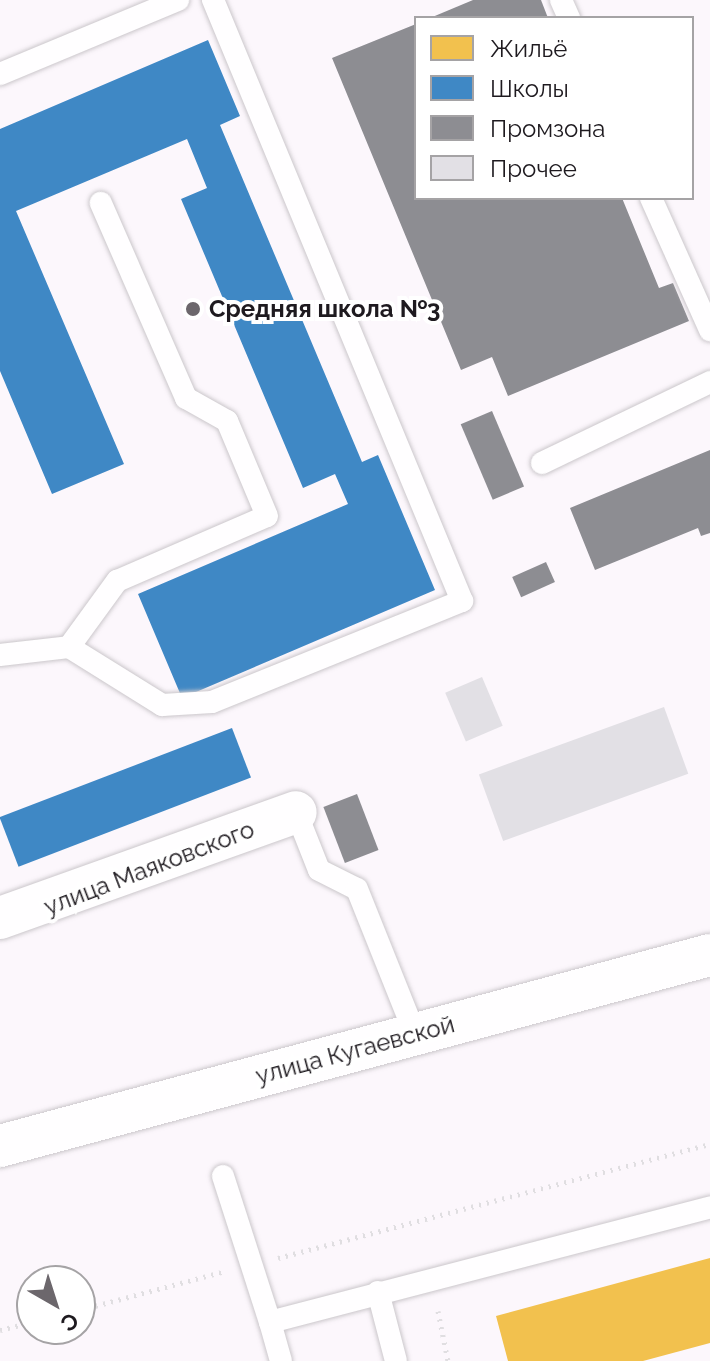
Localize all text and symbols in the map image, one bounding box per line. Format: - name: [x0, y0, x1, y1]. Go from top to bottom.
- legend: [414, 16, 694, 200]
- text: Жильё: [490, 34, 567, 63]
- text: Школы: [490, 74, 569, 103]
- text: Промзона: [490, 114, 605, 143]
- text: Прочее: [490, 154, 577, 183]
- place label: Средняя школа №3: [209, 295, 440, 323]
- marker: Средняя школа №3: [184, 300, 202, 318]
- street label: улица Маяковского: [40, 815, 258, 921]
- street label: улица Кугаевской: [252, 1010, 458, 1090]
- north arrow: [16, 1265, 96, 1345]
- text: С: [56, 1307, 84, 1337]

